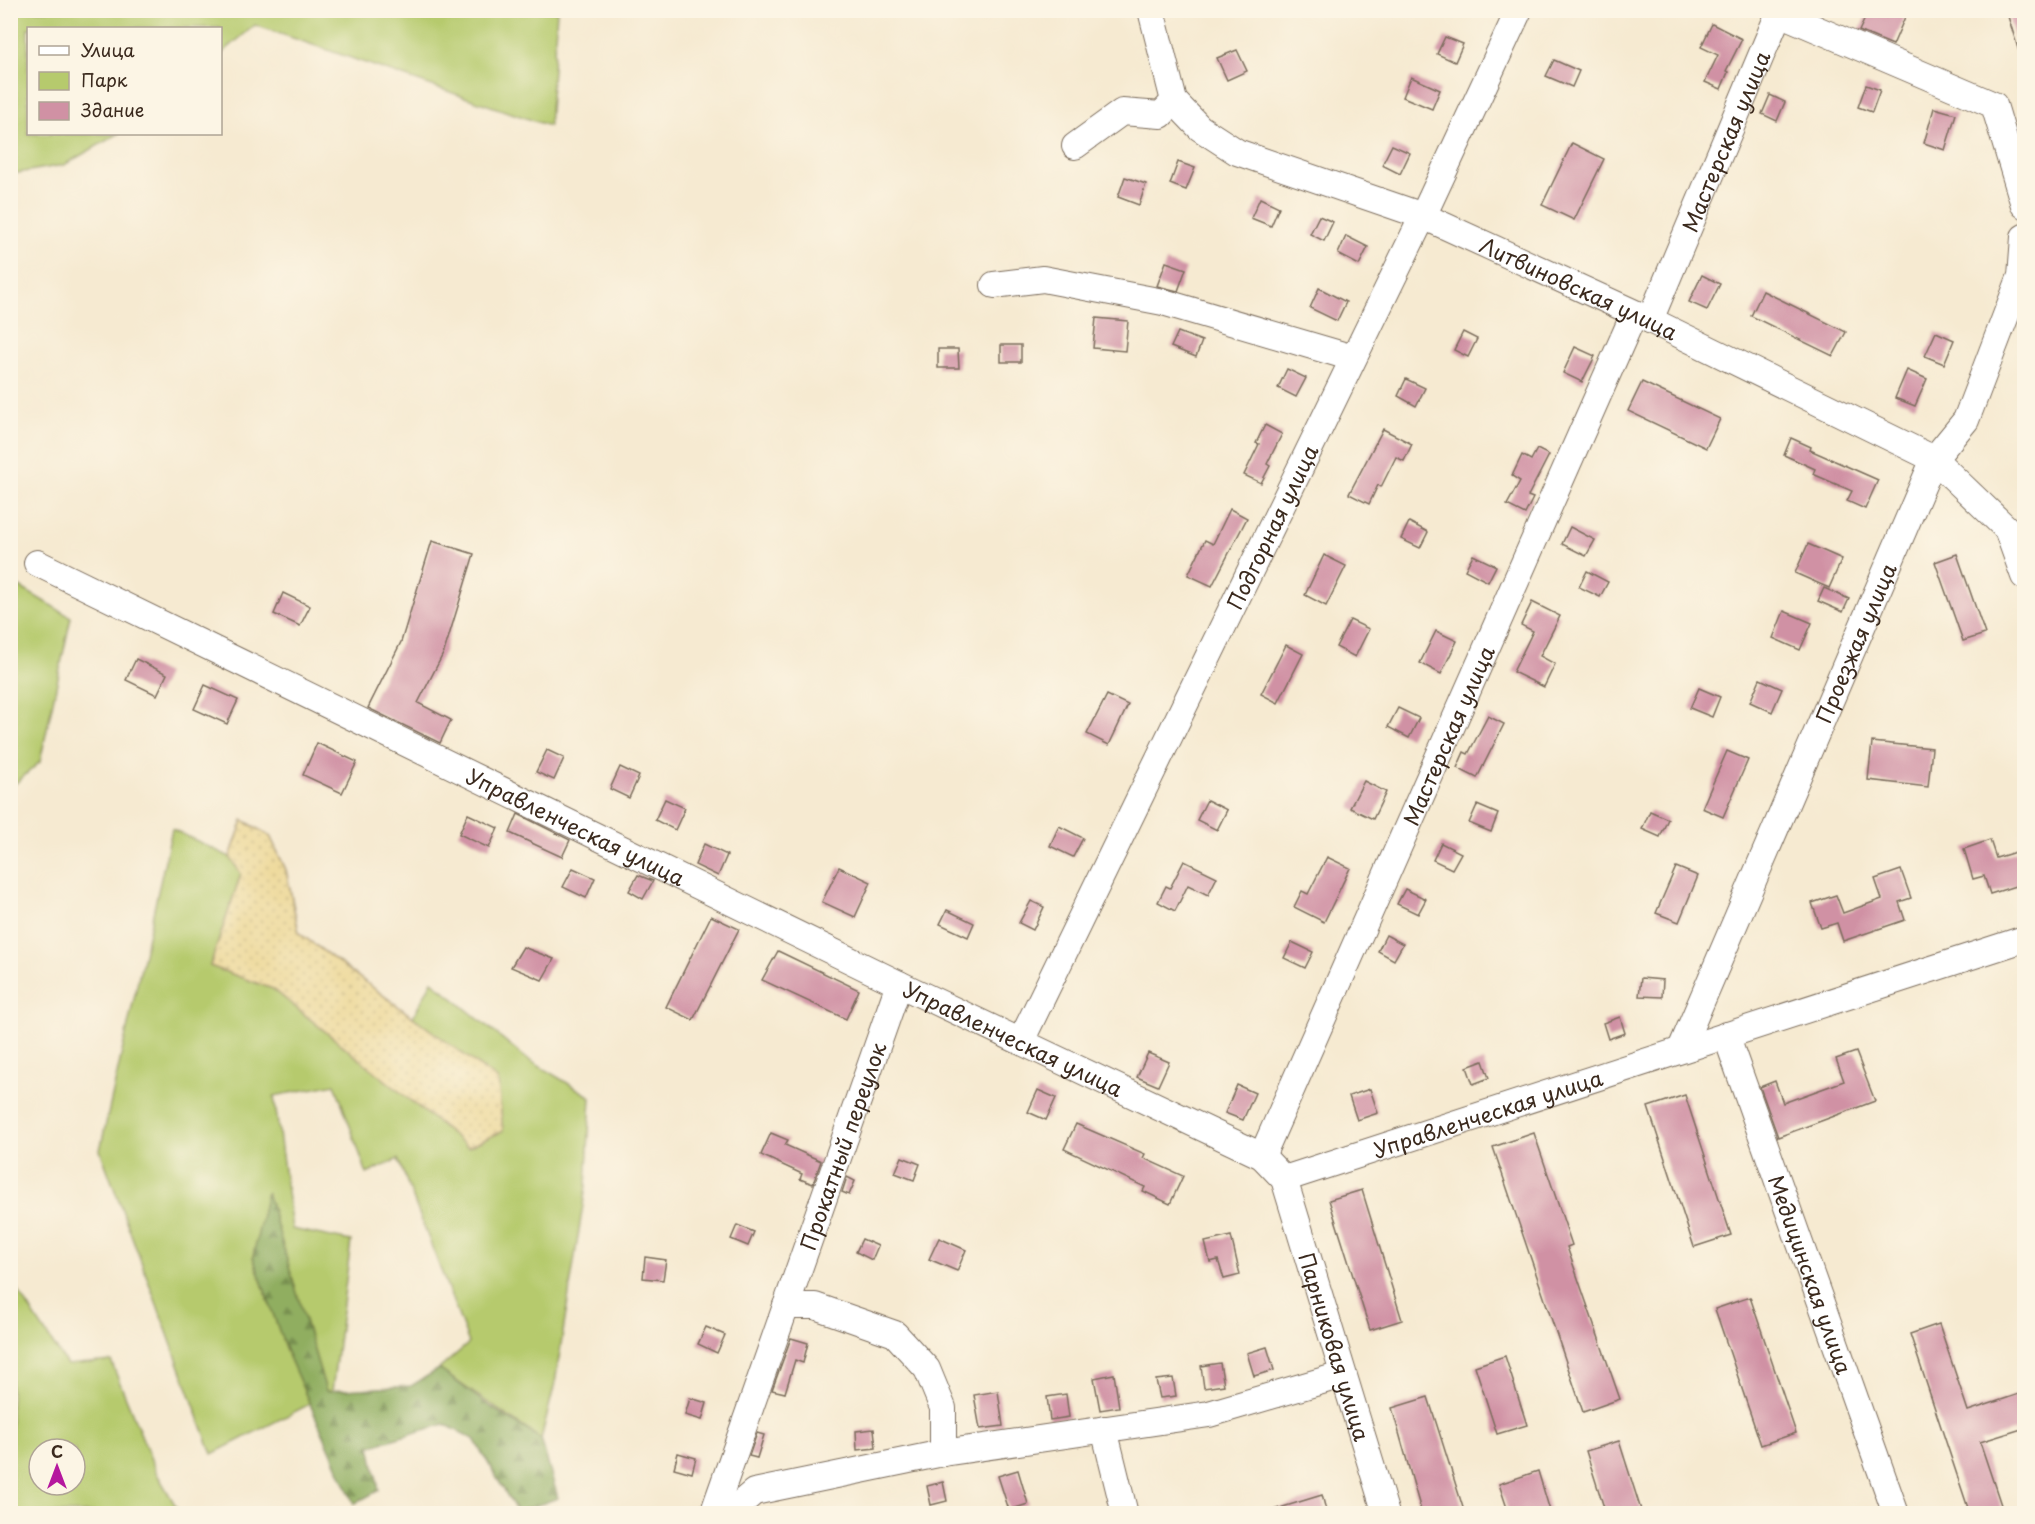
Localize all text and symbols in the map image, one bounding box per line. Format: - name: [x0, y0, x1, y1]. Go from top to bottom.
- legend: [27, 27, 222, 135]
- text: Улица: [81, 36, 135, 63]
- street label: Мастерская улица: [1673, 45, 1778, 237]
- text: Парк: [81, 66, 128, 93]
- text: Здание: [81, 96, 144, 123]
- street label: Литвиновская улица: [1475, 228, 1684, 348]
- street label: Подгорная улица: [1218, 438, 1326, 615]
- street label: Проезжая улица: [1807, 557, 1904, 728]
- street label: Мастерская улица: [1394, 639, 1502, 830]
- street label: Управленческая улица: [462, 759, 691, 894]
- street label: Управленческая улица: [898, 973, 1129, 1104]
- street label: Прокатный переулок: [791, 1037, 894, 1254]
- street label: Управленческая улица: [1369, 1061, 1607, 1165]
- street label: Медицинская улица: [1761, 1170, 1861, 1379]
- street label: Парниковая улица: [1291, 1248, 1379, 1445]
- north arrow: [27, 1437, 87, 1497]
- text: С: [51, 1439, 63, 1463]

